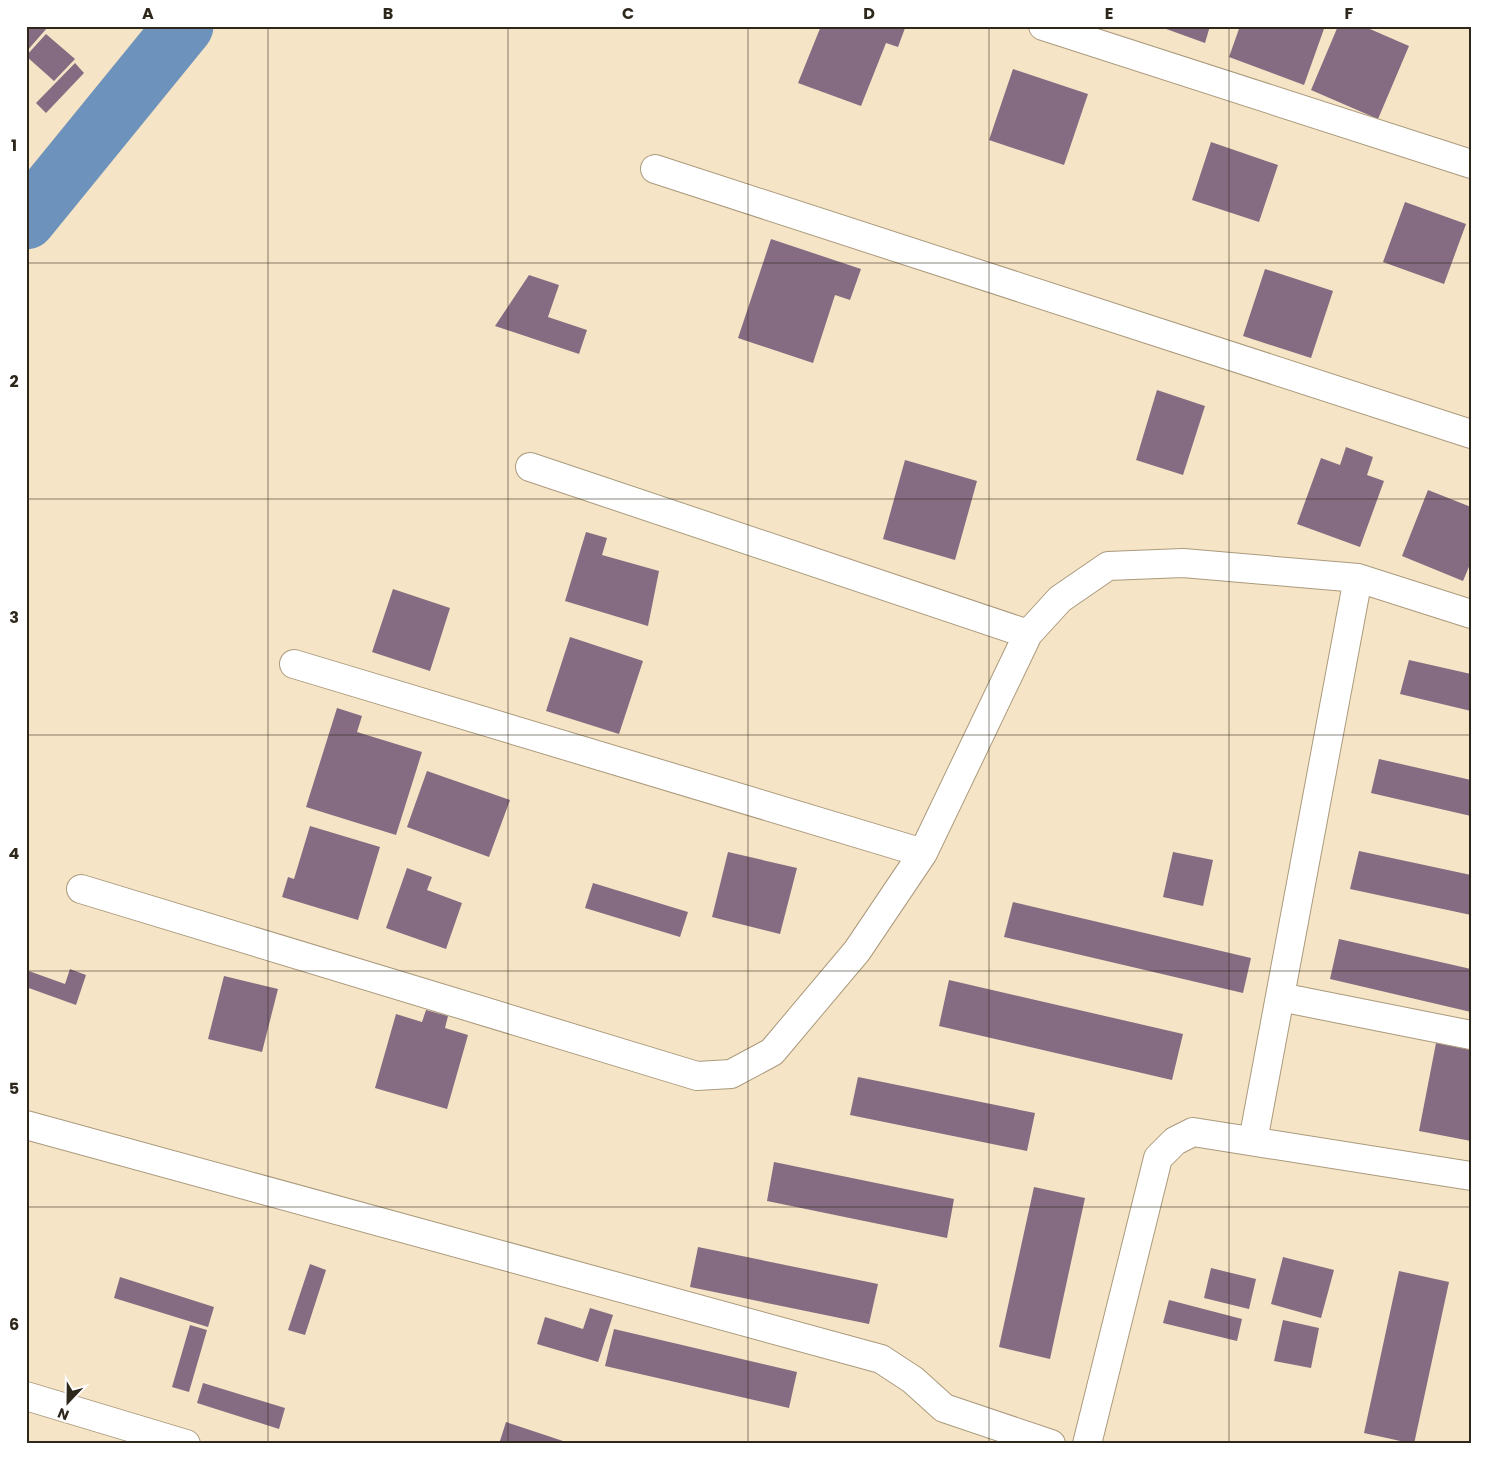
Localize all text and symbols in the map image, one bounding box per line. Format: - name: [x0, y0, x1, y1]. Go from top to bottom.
- text: A: [142, 2, 154, 25]
- text: B: [383, 2, 393, 25]
- text: C: [622, 2, 634, 25]
- text: D: [863, 2, 875, 25]
- text: E: [1105, 2, 1113, 25]
- text: F: [1345, 2, 1354, 25]
- text: 1: [11, 134, 17, 157]
- text: 2: [9, 370, 19, 393]
- text: 3: [9, 606, 19, 629]
- text: 4: [9, 842, 20, 865]
- text: 5: [9, 1077, 19, 1100]
- text: 6: [9, 1313, 19, 1336]
- north arrow: [42, 1378, 92, 1428]
- text: N: [55, 1403, 72, 1425]

